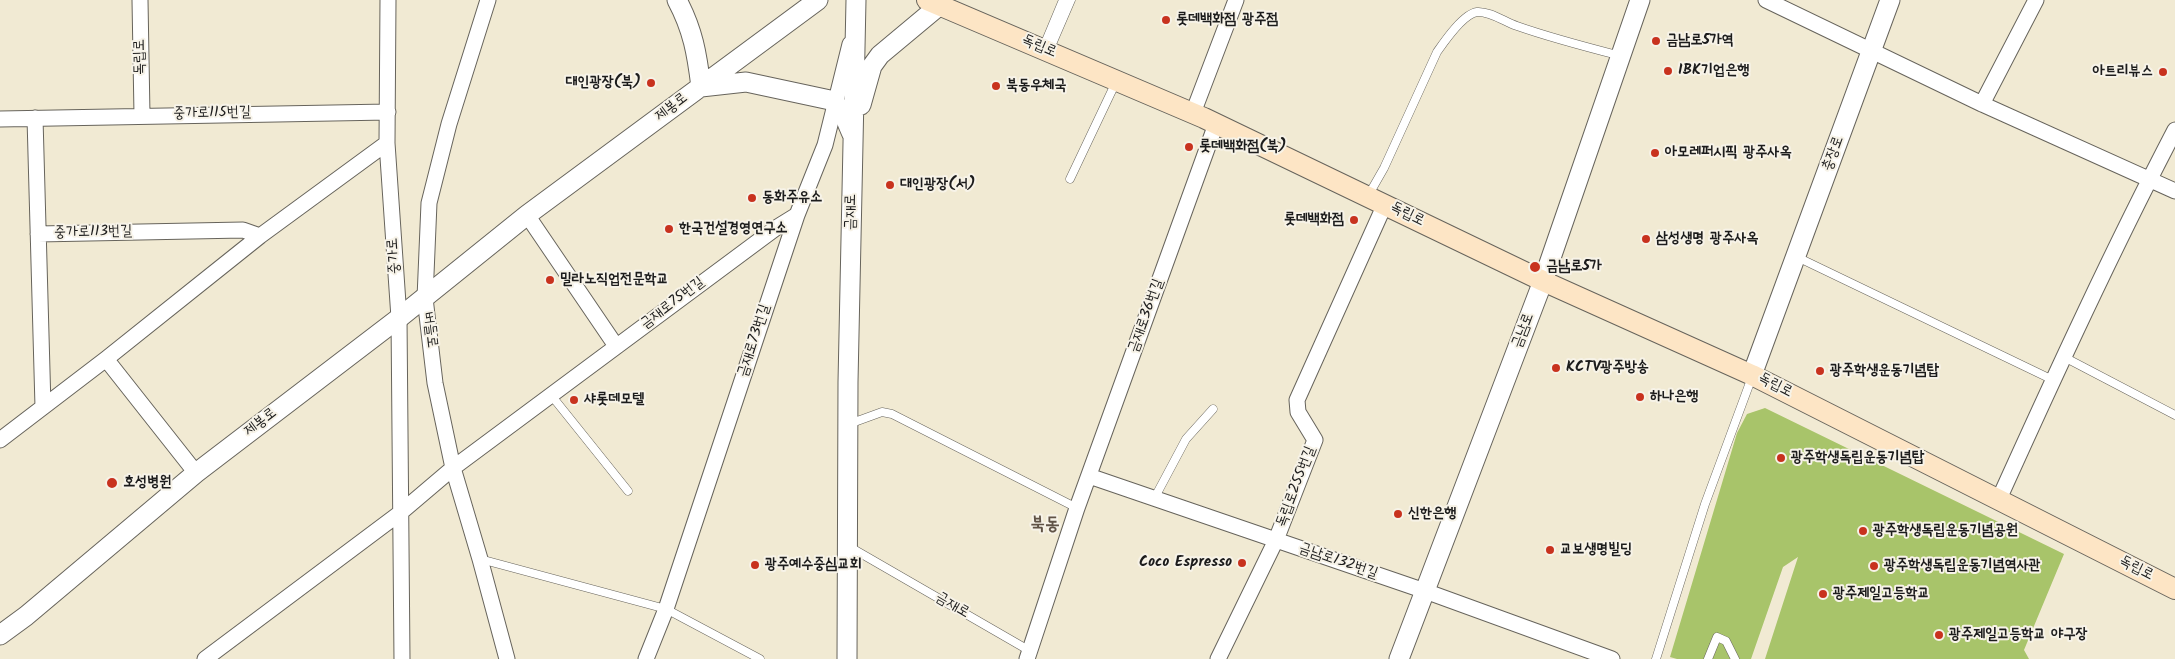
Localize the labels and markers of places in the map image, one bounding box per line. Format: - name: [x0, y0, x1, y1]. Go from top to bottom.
- place label: 롯데백화점 광주점: [1176, 11, 1278, 29]
- marker: 롯데백화점 광주점: [1160, 14, 1172, 26]
- place label: 금남로5가역: [1666, 32, 1734, 50]
- marker: 금남로5가역: [1650, 35, 1662, 47]
- place label: IBK기업은행: [1678, 62, 1749, 80]
- place label: 아트리뷰스: [2093, 63, 2153, 81]
- marker: IBK기업은행: [1662, 65, 1674, 77]
- marker: 아트리뷰스: [2157, 66, 2169, 78]
- place label: 대인광장(북): [566, 74, 641, 92]
- marker: 대인광장(북): [645, 77, 657, 89]
- place label: 북동우체국: [1006, 77, 1066, 95]
- marker: 북동우체국: [990, 80, 1002, 92]
- place label: 롯데백화점(북): [1199, 138, 1287, 156]
- marker: 롯데백화점(북): [1183, 141, 1195, 153]
- place label: 아모레퍼시픽 광주사옥: [1665, 144, 1791, 162]
- marker: 아모레퍼시픽 광주사옥: [1649, 147, 1661, 159]
- place label: 대인광장(서): [900, 176, 975, 194]
- marker: 대인광장(서): [884, 179, 896, 191]
- place label: 동화주유소: [762, 189, 822, 207]
- marker: 동화주유소: [746, 192, 758, 204]
- place label: 롯데백화점: [1284, 211, 1344, 229]
- marker: 롯데백화점: [1348, 214, 1360, 226]
- place label: 한국건설경영연구소: [679, 220, 788, 238]
- marker: 한국건설경영연구소: [663, 223, 675, 235]
- place label: 삼성생명 광주사옥: [1656, 230, 1758, 248]
- marker: 삼성생명 광주사옥: [1640, 233, 1652, 245]
- place label: 금남로5가: [1546, 258, 1602, 276]
- marker: 금남로5가: [1528, 260, 1542, 274]
- place label: 밀라노직업전문학교: [560, 271, 669, 289]
- marker: 밀라노직업전문학교: [544, 274, 556, 286]
- place label: KCTV광주방송: [1566, 359, 1649, 377]
- marker: KCTV광주방송: [1550, 362, 1562, 374]
- place label: 광주학생운동기념탑: [1830, 362, 1939, 380]
- marker: 광주학생운동기념탑: [1814, 365, 1826, 377]
- place label: 하나은행: [1650, 388, 1698, 406]
- place label: 샤롯데모텔: [584, 391, 644, 409]
- marker: 하나은행: [1634, 391, 1646, 403]
- marker: 샤롯데모텔: [568, 394, 580, 406]
- place label: 광주학생독립운동기념탑: [1791, 449, 1924, 467]
- marker: 광주학생독립운동기념탑: [1775, 452, 1787, 464]
- place label: 호성병원: [123, 474, 171, 492]
- marker: 호성병원: [105, 476, 119, 490]
- place label: 신한은행: [1408, 505, 1456, 523]
- marker: 신한은행: [1392, 508, 1404, 520]
- place label: 광주학생독립운동기념공원: [1873, 522, 2018, 540]
- marker: 광주학생독립운동기념공원: [1857, 525, 1869, 537]
- place label: 교보생명빌딩: [1560, 541, 1632, 559]
- marker: 교보생명빌딩: [1544, 544, 1556, 556]
- place label: Coco Espresso: [1139, 554, 1232, 572]
- place label: 광주예수중심교회: [765, 556, 862, 574]
- marker: Coco Espresso: [1236, 557, 1248, 569]
- place label: 광주학생독립운동기념역사관: [1884, 557, 2041, 575]
- marker: 광주예수중심교회: [749, 559, 761, 571]
- marker: 광주학생독립운동기념역사관: [1868, 560, 1880, 572]
- place label: 광주제일고등학교: [1833, 585, 1930, 603]
- marker: 광주제일고등학교: [1817, 588, 1829, 600]
- place label: 광주제일고등학교 야구장: [1949, 626, 2088, 644]
- marker: 광주제일고등학교 야구장: [1933, 629, 1945, 641]

